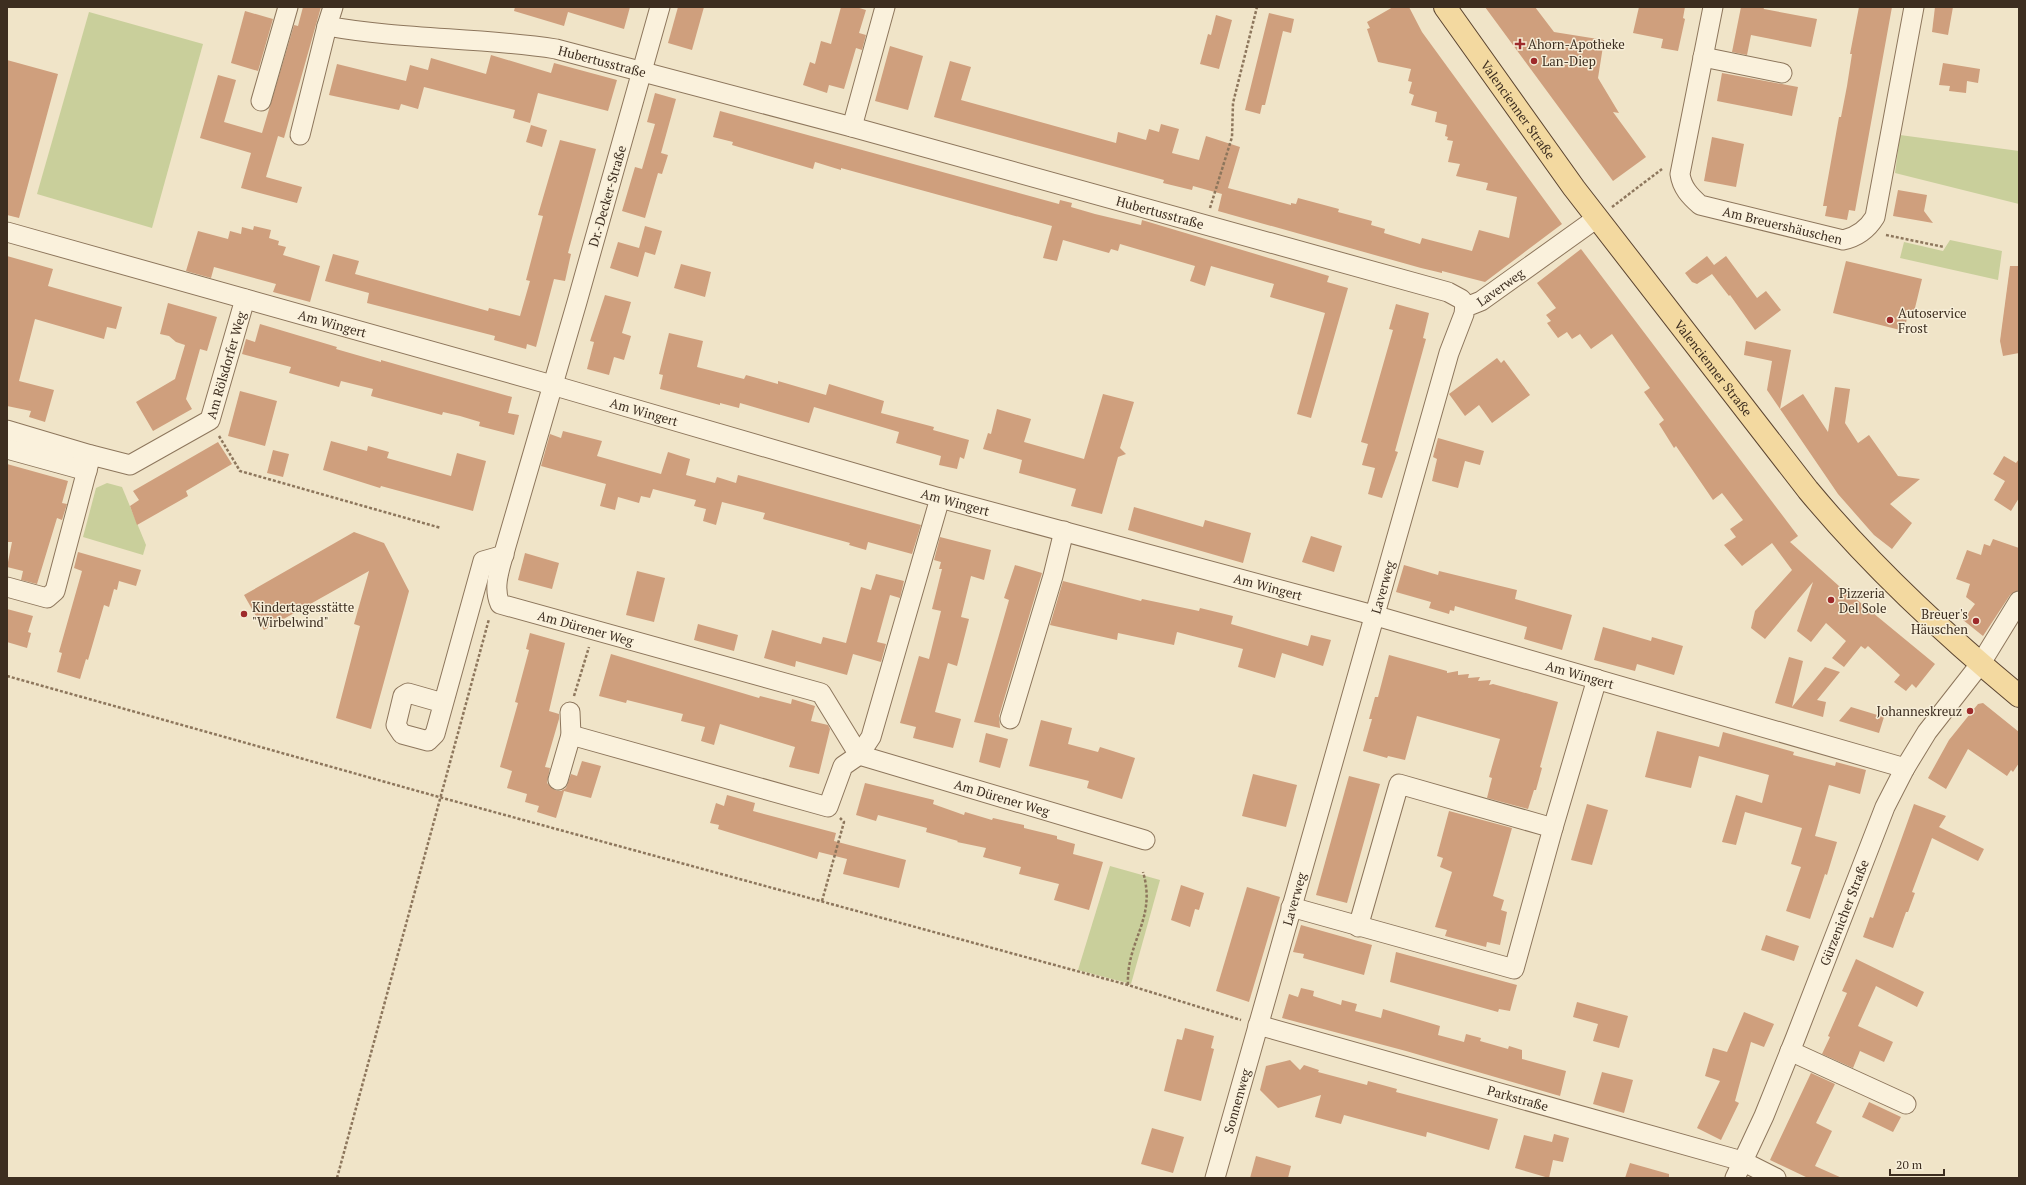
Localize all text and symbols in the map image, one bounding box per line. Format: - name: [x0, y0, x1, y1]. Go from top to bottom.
- place label: Ahorn-Apotheke: [1528, 35, 1625, 53]
- marker: Ahorn-Apotheke: [1515, 39, 1525, 49]
- street label: Hubertusstraße: [556, 41, 648, 81]
- place label: Lan-Diep: [1542, 52, 1596, 70]
- marker: Lan-Diep: [1529, 56, 1539, 66]
- street label: Valencienner Straße: [1477, 57, 1560, 163]
- street label: Dr.-Decker-Straße: [584, 143, 630, 249]
- street label: Hubertusstraße: [1114, 192, 1206, 233]
- street label: Am Breuershäuschen: [1721, 202, 1845, 249]
- street label: Laverweg: [1473, 264, 1528, 310]
- place label: Autoservice Frost: [1898, 304, 1967, 337]
- street label: Am Wingert: [296, 305, 369, 342]
- street label: Am Rölsdorfer Weg: [202, 309, 250, 421]
- marker: Autoservice Frost: [1885, 315, 1895, 325]
- street label: Valencienner Straße: [1670, 316, 1757, 420]
- street label: Am Wingert: [608, 393, 681, 430]
- street label: Am Wingert: [919, 484, 992, 520]
- street label: Laverweg: [1366, 558, 1399, 616]
- street label: Am Wingert: [1232, 569, 1305, 605]
- place label: Pizzeria Del Sole: [1839, 584, 1886, 617]
- marker: Pizzeria Del Sole: [1826, 595, 1836, 605]
- place label: Kindertagesstätte "Wirbelwind": [252, 598, 354, 631]
- place label: Breuer's Häuschen: [1911, 605, 1968, 638]
- street label: Am Dürener Weg: [536, 606, 636, 650]
- marker: Kindertagesstätte "Wirbelwind": [239, 609, 249, 619]
- marker: Breuer's Häuschen: [1971, 616, 1981, 626]
- street label: Am Wingert: [1544, 656, 1616, 693]
- place label: Johanneskreuz: [1877, 702, 1962, 720]
- marker: Johanneskreuz: [1965, 706, 1975, 716]
- street label: Am Dürener Weg: [952, 775, 1052, 820]
- street label: Gürzenicher Straße: [1815, 857, 1873, 968]
- street label: Laverweg: [1278, 870, 1310, 928]
- street label: Sonnenweg: [1219, 1066, 1255, 1136]
- street label: Parkstraße: [1485, 1081, 1551, 1115]
- scale bar: [1890, 1151, 1944, 1177]
- text: 20 m: [1896, 1157, 1923, 1172]

